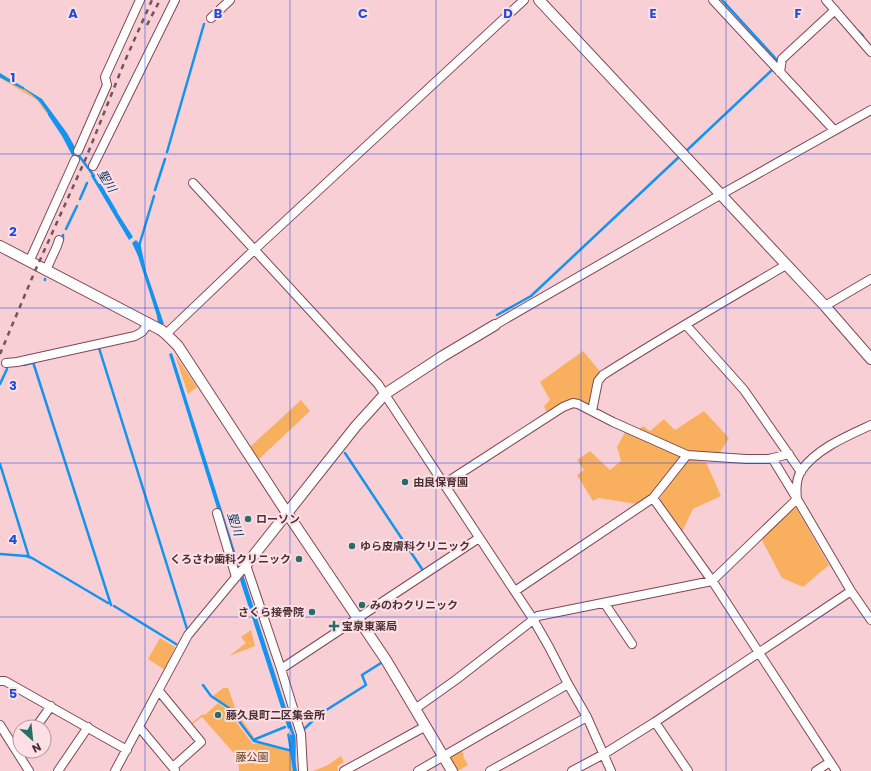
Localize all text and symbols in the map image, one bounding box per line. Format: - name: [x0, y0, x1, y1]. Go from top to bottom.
- text: A: [68, 4, 78, 23]
- text: B: [214, 4, 223, 23]
- text: C: [358, 4, 368, 23]
- text: D: [503, 4, 513, 23]
- text: E: [649, 4, 657, 23]
- text: F: [794, 4, 802, 23]
- text: 1: [11, 68, 15, 87]
- water label: 聖川: [94, 166, 122, 197]
- text: 2: [9, 222, 17, 241]
- text: 3: [9, 376, 17, 395]
- place label: 由良保育園: [413, 474, 468, 490]
- marker: 由良保育園: [400, 477, 410, 487]
- water label: 聖川: [224, 510, 248, 540]
- place label: ローソン: [256, 511, 300, 527]
- marker: ローソン: [243, 514, 253, 524]
- text: 4: [9, 530, 18, 549]
- place label: ゆら皮膚科クリニック: [360, 538, 470, 554]
- marker: ゆら皮膚科クリニック: [347, 541, 357, 551]
- place label: くろさわ歯科クリニック: [170, 551, 291, 567]
- marker: くろさわ歯科クリニック: [294, 554, 304, 564]
- place label: みのわクリニック: [370, 597, 458, 613]
- marker: みのわクリニック: [357, 600, 367, 610]
- place label: さくら接骨院: [238, 604, 304, 620]
- marker: さくら接骨院: [307, 607, 317, 617]
- place label: 宝泉東薬局: [342, 618, 397, 634]
- marker: 宝泉東薬局: [329, 621, 339, 631]
- text: 5: [9, 684, 17, 703]
- place label: 藤久良町二区集会所: [226, 707, 325, 723]
- marker: 藤久良町二区集会所: [213, 710, 223, 720]
- north arrow: [12, 719, 52, 759]
- text: N: [29, 739, 44, 757]
- park label: 藤公園: [236, 749, 269, 765]

